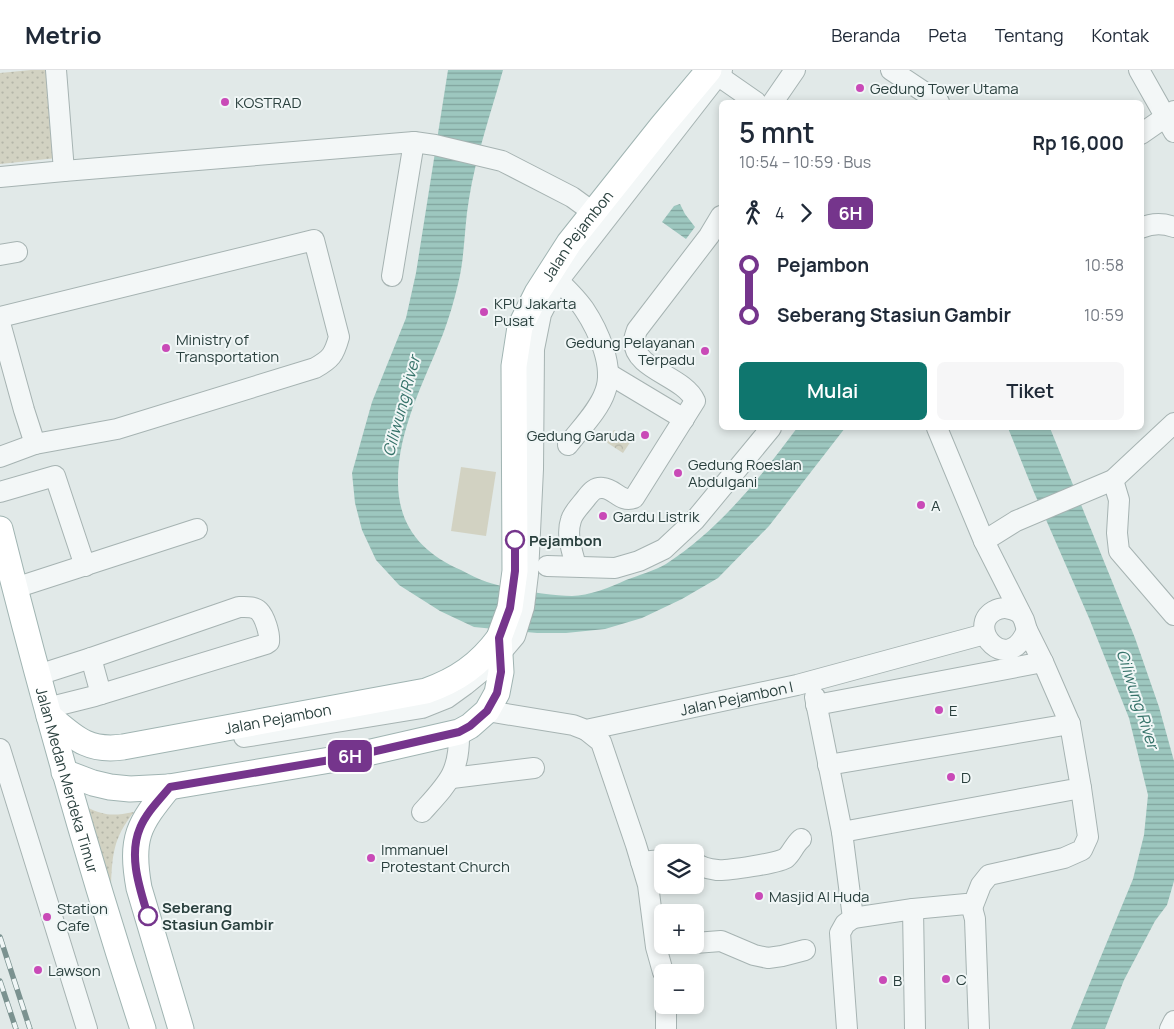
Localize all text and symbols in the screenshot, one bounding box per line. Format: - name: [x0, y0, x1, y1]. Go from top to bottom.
- text: Metrio: [25, 18, 102, 51]
- text: Beranda: [831, 23, 900, 47]
- text: Peta: [928, 23, 967, 47]
- text: Tentang: [995, 23, 1064, 47]
- text: Kontak: [1092, 23, 1149, 47]
- place label: Gedung Tower Utama: [870, 78, 1019, 99]
- marker: Gedung Tower Utama: [854, 82, 866, 94]
- place label: KOSTRAD: [235, 92, 301, 113]
- marker: KOSTRAD: [219, 96, 231, 108]
- text: 5 mnt: [739, 113, 815, 151]
- text: Rp 16,000: [1033, 130, 1124, 156]
- text: 10:54 – 10:59 · Bus: [739, 151, 871, 173]
- street label: Jalan Pejambon: [537, 186, 618, 285]
- icon: walk: [739, 199, 767, 227]
- icon: forward: [792, 199, 820, 227]
- text: 6H: [838, 201, 863, 225]
- text: 4: [775, 202, 784, 224]
- text: Pejambon: [777, 252, 869, 278]
- text: 10:58: [1085, 254, 1124, 276]
- place label: KPU Jakarta Pusat: [494, 293, 576, 331]
- text: Seberang Stasiun Gambir: [777, 302, 1011, 328]
- text: 10:59: [1084, 304, 1124, 326]
- marker: KPU Jakarta Pusat: [478, 306, 490, 318]
- place label: Ministry of Transportation: [176, 329, 279, 367]
- place label: Gedung Pelayanan Terpadu: [566, 332, 695, 370]
- marker: Ministry of Transportation: [160, 342, 172, 354]
- marker: Gedung Pelayanan Terpadu: [699, 345, 711, 357]
- water label: Ciliwung River: [377, 351, 426, 459]
- button: Mulai: [739, 362, 927, 420]
- button: Tiket: [937, 362, 1124, 420]
- place label: Gedung Garuda: [527, 425, 635, 446]
- marker: Gedung Garuda: [639, 429, 651, 441]
- place label: Gedung Roeslan Abdulgani: [688, 454, 802, 492]
- marker: Gedung Roeslan Abdulgani: [672, 467, 684, 479]
- place label: A: [931, 495, 941, 516]
- marker: A: [915, 499, 927, 511]
- place label: Gardu Listrik: [613, 506, 700, 527]
- marker: Gardu Listrik: [597, 510, 609, 522]
- marker: Pejambon: [505, 530, 525, 550]
- place label: Pejambon: [529, 530, 602, 551]
- water label: Ciliwung River: [1112, 646, 1165, 754]
- street label: Jalan Pejambon I: [678, 676, 795, 720]
- street label: Jalan Medan Merdeka Timur: [31, 685, 104, 876]
- street label: Jalan Pejambon: [222, 698, 333, 739]
- place label: E: [949, 700, 958, 721]
- marker: E: [933, 704, 945, 716]
- line badge: 6H: [328, 740, 372, 772]
- text: 6H: [338, 744, 362, 768]
- place label: D: [961, 767, 971, 788]
- marker: D: [945, 771, 957, 783]
- place label: Immanuel Protestant Church: [381, 839, 510, 877]
- map controls: [654, 844, 704, 1014]
- button: layers: [654, 844, 704, 894]
- marker: Immanuel Protestant Church: [365, 852, 377, 864]
- place label: Masjid Al Huda: [769, 886, 869, 907]
- marker: Masjid Al Huda: [753, 890, 765, 902]
- place label: Seberang Stasiun Gambir: [162, 897, 274, 935]
- place label: Station Cafe: [57, 898, 108, 936]
- button: +: [654, 904, 704, 954]
- marker: Seberang Stasiun Gambir: [138, 906, 158, 926]
- marker: Station Cafe: [41, 911, 53, 923]
- place label: Lawson: [48, 960, 101, 981]
- marker: Lawson: [32, 964, 44, 976]
- button: −: [654, 964, 704, 1014]
- place label: C: [956, 969, 967, 990]
- place label: B: [893, 970, 902, 991]
- marker: C: [940, 973, 952, 985]
- marker: B: [877, 974, 889, 986]

